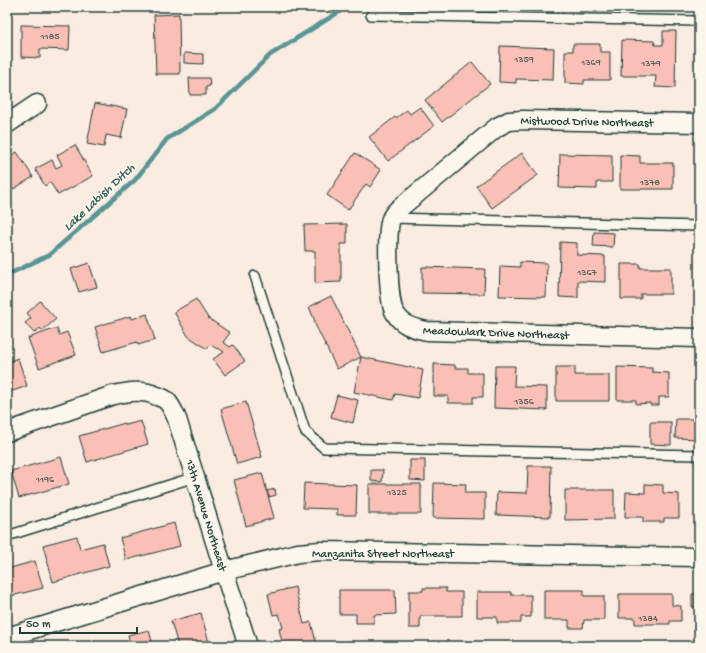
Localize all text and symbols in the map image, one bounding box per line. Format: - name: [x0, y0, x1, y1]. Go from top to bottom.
- house number: 1185: [40, 31, 59, 43]
- house number: 1359: [513, 54, 534, 66]
- house number: 1369: [580, 57, 601, 69]
- house number: 1379: [640, 58, 661, 70]
- street label: Mistwood Drive Northeast: [521, 115, 655, 131]
- water label: Lake Labish Ditch: [61, 160, 139, 235]
- house number: 1378: [639, 177, 660, 189]
- house number: 1367: [576, 267, 598, 279]
- street label: Meadowlark Drive Northeast: [423, 324, 570, 344]
- house number: 1356: [513, 396, 535, 408]
- street label: 13th Avenue Northeast: [181, 457, 229, 574]
- house number: 1196: [35, 474, 55, 486]
- house number: 1325: [386, 487, 407, 499]
- street label: Manzanita Street Northeast: [312, 548, 455, 562]
- scale bar: [20, 609, 137, 635]
- house number: 1384: [637, 613, 658, 625]
- text: 50 m: [26, 618, 51, 632]

